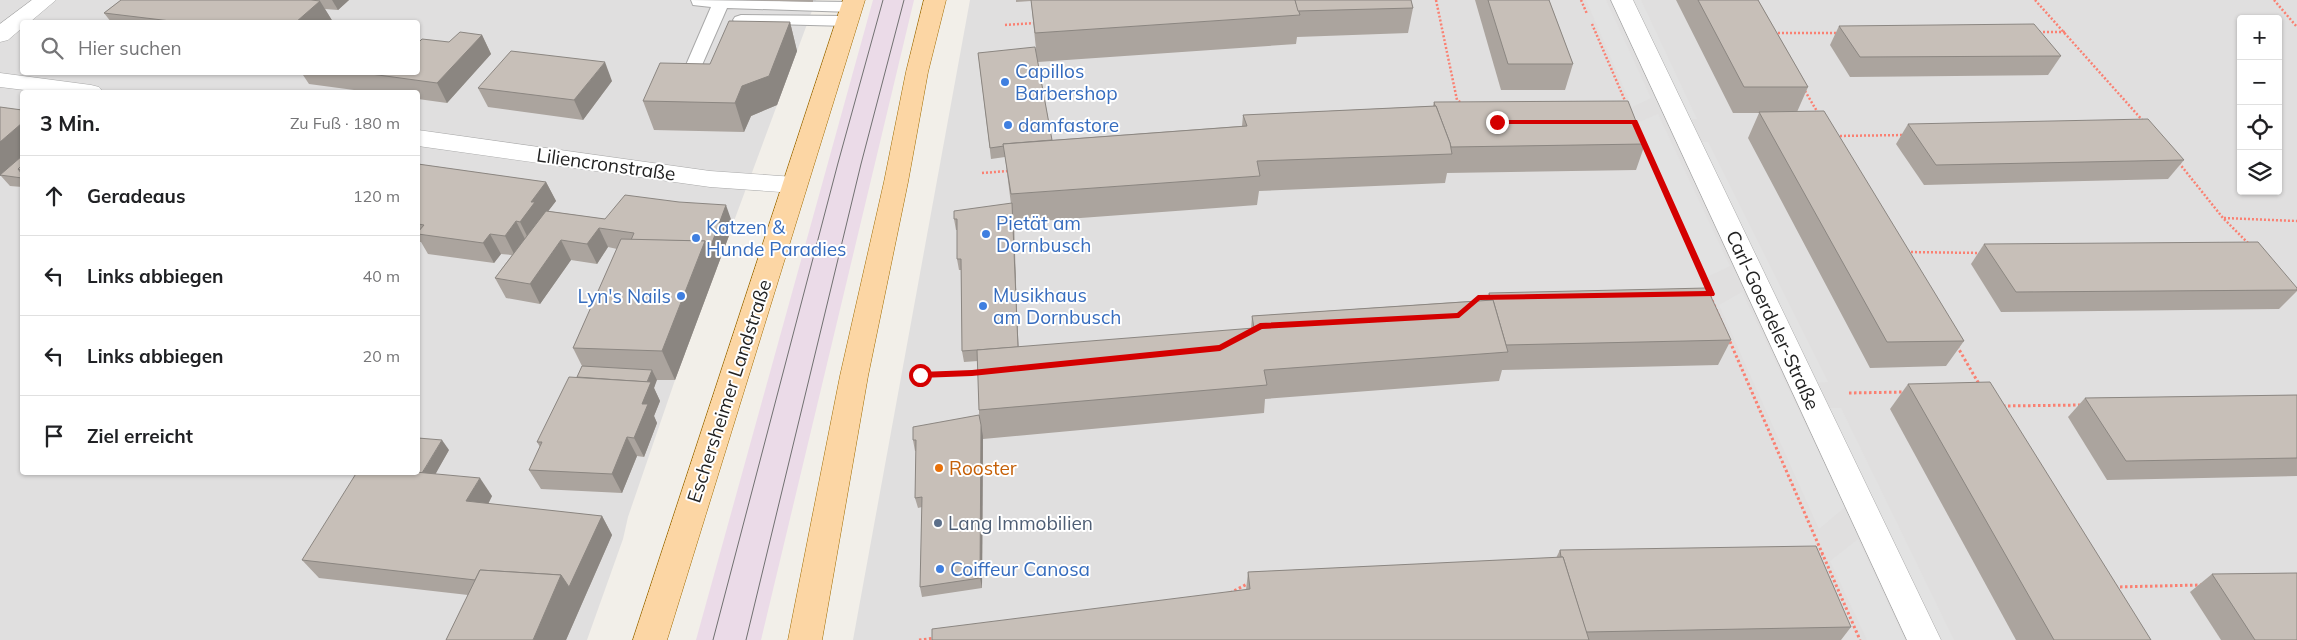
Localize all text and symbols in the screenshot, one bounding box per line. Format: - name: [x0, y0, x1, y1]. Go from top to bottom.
- map controls: [2237, 15, 2282, 195]
- button: +: [2237, 15, 2282, 60]
- search box: [20, 20, 420, 75]
- icon: search: [38, 34, 66, 62]
- text: Hier suchen: [78, 36, 182, 60]
- place label: Capillos Barbershop: [1015, 59, 1118, 105]
- button: −: [2237, 60, 2282, 105]
- marker: Capillos Barbershop: [999, 76, 1011, 88]
- button: locate: [2237, 105, 2282, 150]
- text: 3 Min.: [40, 110, 100, 136]
- route end: [1486, 111, 1509, 134]
- text: Zu Fuß · 180 m: [290, 113, 400, 133]
- place label: damfastore: [1018, 113, 1119, 137]
- marker: damfastore: [1002, 119, 1014, 131]
- street label: Liliencronstraße: [535, 142, 677, 186]
- button: layers: [2237, 150, 2282, 195]
- icon: ahead: [40, 182, 68, 210]
- text: Geradeaus: [87, 184, 185, 208]
- text: 120 m: [353, 186, 400, 206]
- place label: Pietät am Dornbusch: [996, 211, 1091, 257]
- place label: Katzen & Hunde Paradies: [706, 215, 847, 261]
- street label: Carl-Goerdeler-Straße: [1721, 226, 1825, 414]
- marker: Pietät am Dornbusch: [980, 228, 992, 240]
- marker: Katzen & Hunde Paradies: [690, 232, 702, 244]
- icon: left: [40, 262, 68, 290]
- text: Links abbiegen: [87, 264, 224, 288]
- text: 40 m: [363, 266, 400, 286]
- street label: Eschersheimer Landstraße: [682, 276, 776, 506]
- place label: Musikhaus am Dornbusch: [993, 283, 1121, 329]
- place label: Lyn's Nails: [578, 284, 671, 308]
- marker: Lyn's Nails: [675, 290, 687, 302]
- marker: Musikhaus am Dornbusch: [977, 300, 989, 312]
- icon: left: [40, 342, 68, 370]
- text: Links abbiegen: [87, 344, 224, 368]
- text: 20 m: [363, 346, 400, 366]
- route start: [909, 364, 932, 387]
- icon: arrive: [40, 422, 68, 450]
- text: Ziel erreicht: [87, 424, 193, 448]
- place label: Rooster: [949, 456, 1017, 480]
- marker: Rooster: [933, 462, 945, 474]
- place label: Lang Immobilien: [948, 511, 1093, 535]
- marker: Lang Immobilien: [932, 517, 944, 529]
- place label: Coiffeur Canosa: [950, 557, 1090, 581]
- marker: Coiffeur Canosa: [934, 563, 946, 575]

